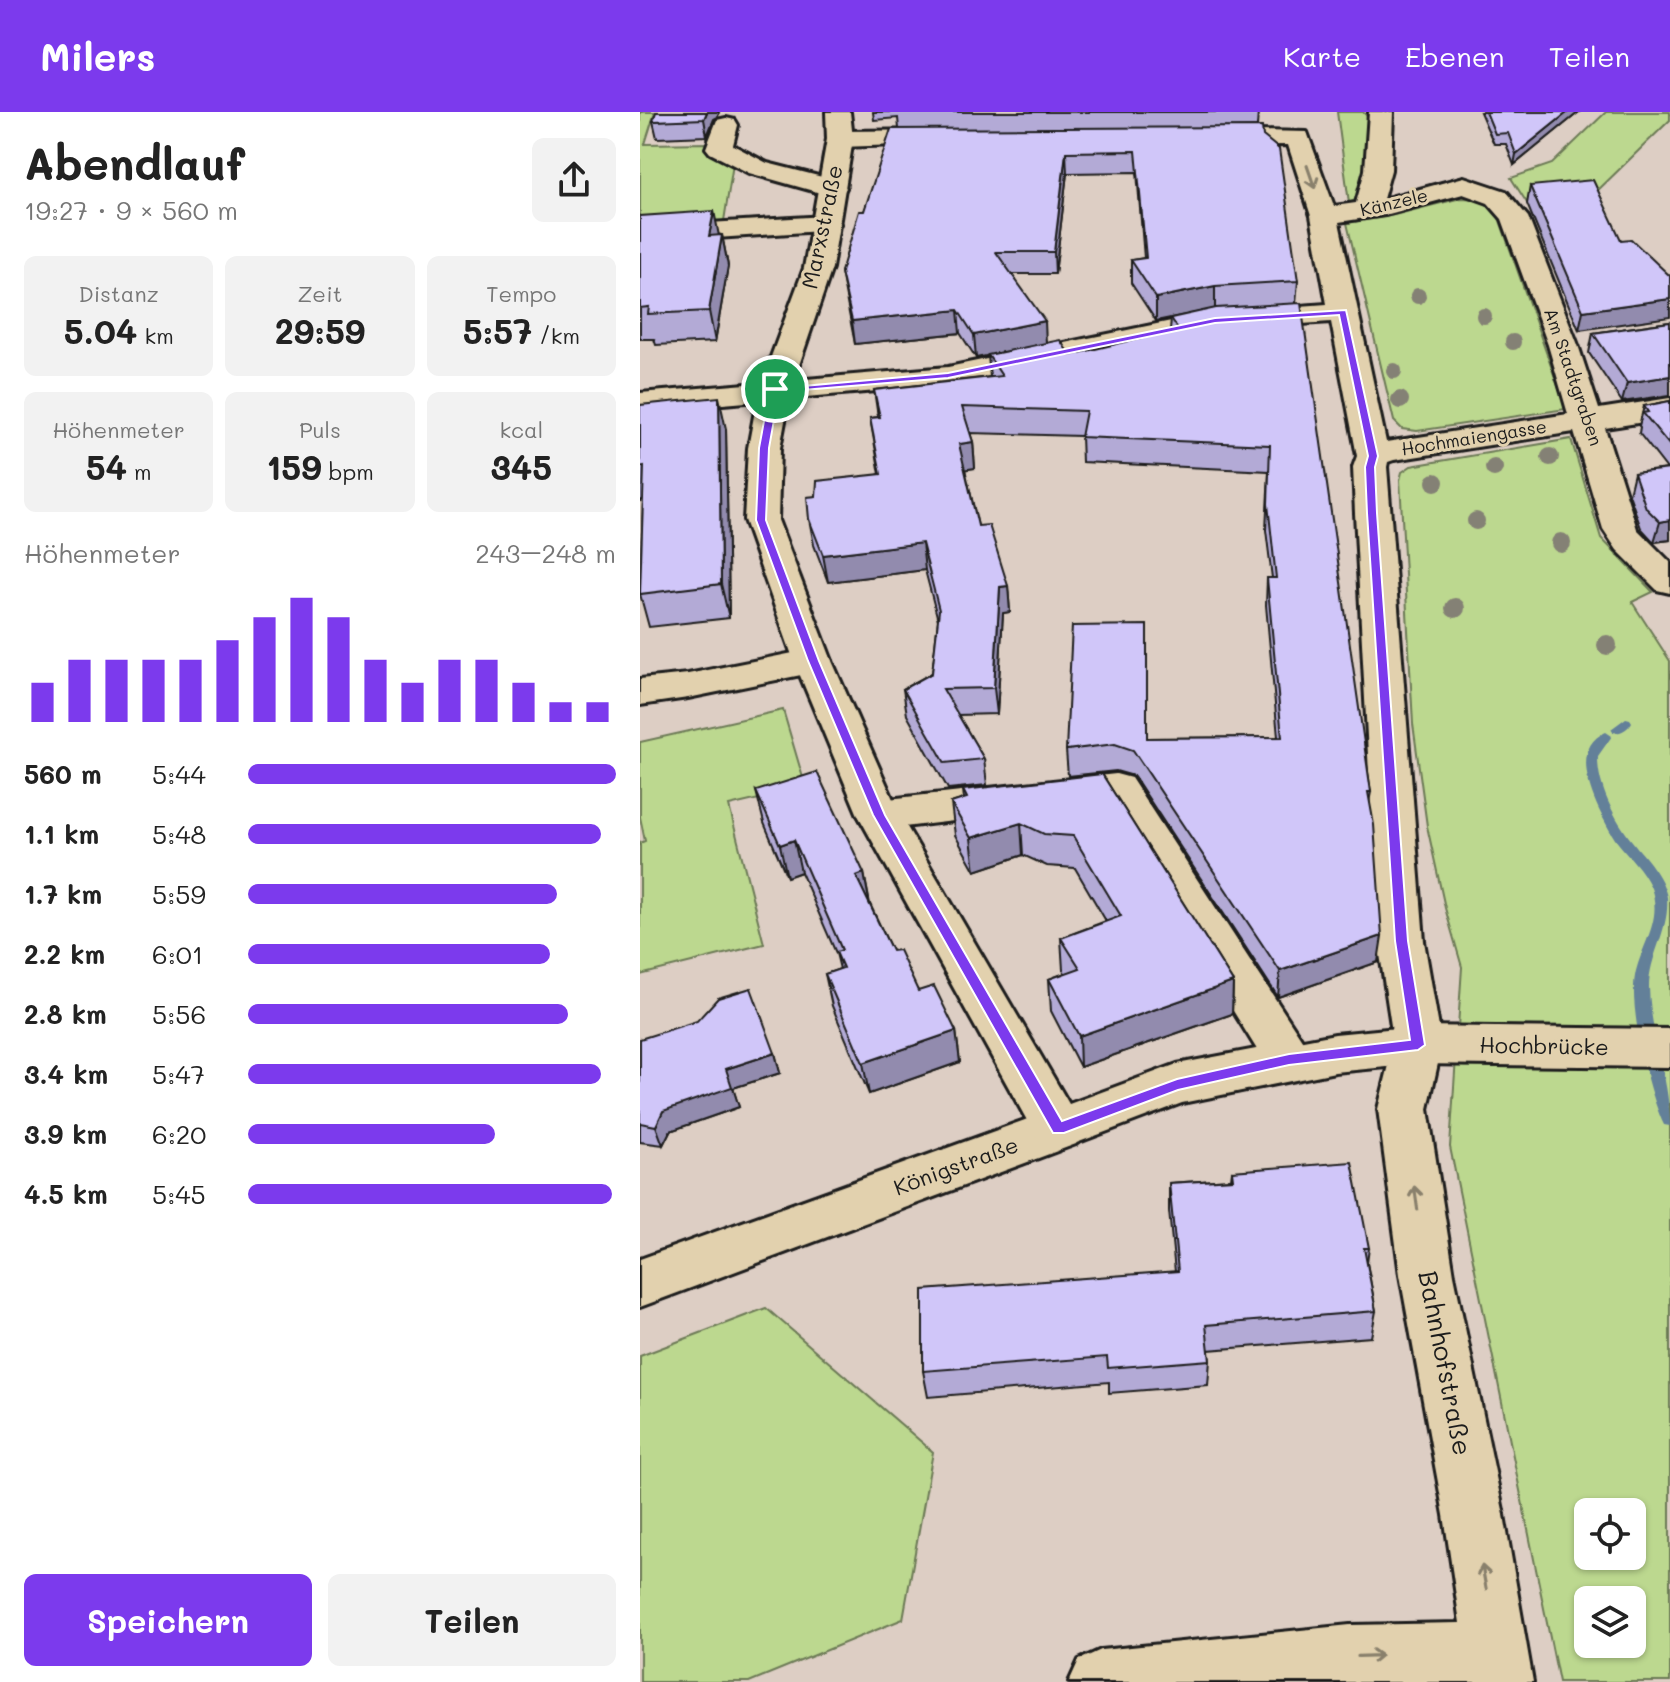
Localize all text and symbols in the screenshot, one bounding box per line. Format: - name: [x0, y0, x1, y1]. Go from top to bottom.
- text: Milers: [40, 31, 155, 81]
- text: Karte: [1283, 38, 1361, 74]
- text: Ebenen: [1405, 38, 1505, 74]
- text: Teilen: [1549, 38, 1630, 74]
- text: Abendlauf: [24, 134, 245, 191]
- button: share: [532, 138, 616, 222]
- street label: Marxstraße: [794, 162, 849, 292]
- one-way arrow: [1305, 164, 1320, 189]
- street label: Känzele: [1357, 183, 1430, 221]
- text: 19:27 · 9 × 560 m: [24, 193, 238, 227]
- text: Distanz: [78, 279, 159, 308]
- text: Zeit: [298, 279, 342, 308]
- text: Tempo: [486, 279, 556, 308]
- street label: Am Stadtgraben: [1539, 304, 1609, 449]
- text: 5.04: [64, 308, 137, 353]
- text: 29:59: [275, 308, 365, 353]
- text: 5:57: [463, 308, 532, 353]
- text: km: [137, 321, 174, 350]
- text: /km: [532, 321, 580, 350]
- pin: [741, 355, 809, 423]
- icon: arrive: [753, 367, 797, 411]
- street label: Hochmaiengasse: [1400, 414, 1548, 460]
- text: Höhenmeter: [52, 415, 185, 444]
- text: Puls: [299, 415, 341, 444]
- text: kcal: [499, 415, 543, 444]
- text: 54: [86, 444, 127, 489]
- text: 159: [266, 444, 322, 489]
- text: 345: [490, 444, 552, 489]
- text: m: [127, 457, 152, 486]
- text: bpm: [322, 457, 374, 486]
- text: Höhenmeter: [24, 536, 181, 570]
- text: 243–248 m: [475, 536, 616, 570]
- text: 560 m: [24, 757, 102, 791]
- text: 5:44: [152, 757, 206, 791]
- text: 1.1 km: [24, 817, 99, 851]
- text: 5:48: [152, 817, 206, 851]
- text: 1.7 km: [24, 877, 102, 911]
- text: 5:59: [152, 877, 206, 911]
- text: 2.2 km: [24, 937, 105, 971]
- text: 6:01: [152, 937, 203, 971]
- text: 2.8 km: [24, 997, 107, 1031]
- text: 5:56: [152, 997, 206, 1031]
- street label: Hochbrücke: [1479, 1030, 1609, 1061]
- text: 3.4 km: [24, 1057, 108, 1091]
- text: 5:47: [152, 1057, 205, 1091]
- text: 3.9 km: [24, 1117, 107, 1151]
- text: 6:20: [152, 1117, 206, 1151]
- street label: Königstraße: [889, 1130, 1022, 1202]
- text: 4.5 km: [24, 1177, 108, 1211]
- text: 5:45: [152, 1177, 206, 1211]
- one-way arrow: [1408, 1186, 1423, 1211]
- street label: Bahnhofstraße: [1411, 1268, 1481, 1458]
- map controls: [1574, 1498, 1646, 1658]
- button: locate: [1574, 1498, 1646, 1570]
- one-way arrow: [1476, 1565, 1491, 1590]
- button: Speichern: [24, 1574, 312, 1666]
- button: Teilen: [328, 1574, 616, 1666]
- button: layers: [1574, 1586, 1646, 1658]
- one-way arrow: [1356, 1649, 1383, 1664]

